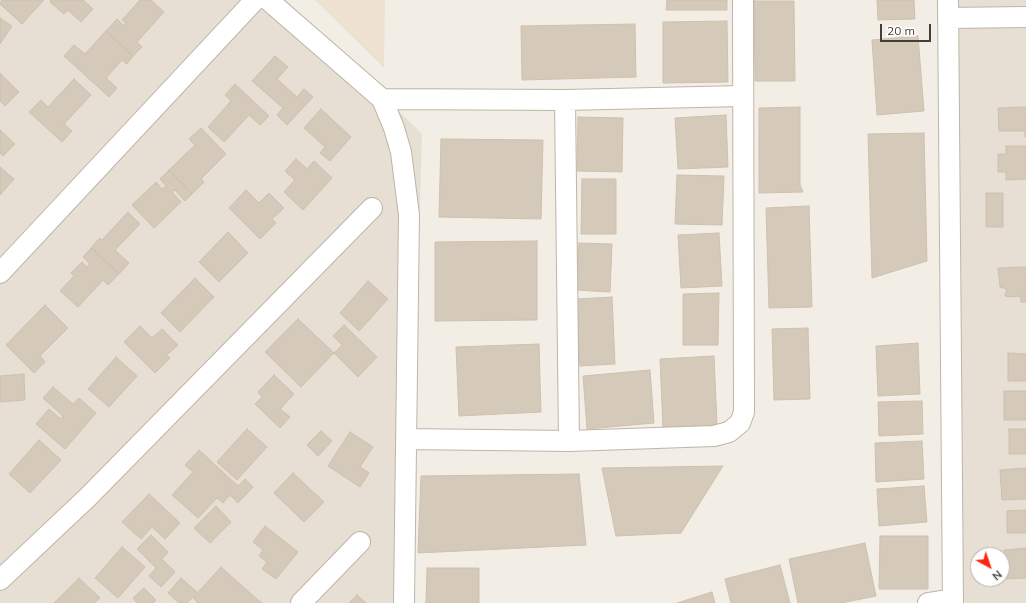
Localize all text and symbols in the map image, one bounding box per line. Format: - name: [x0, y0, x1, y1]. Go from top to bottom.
- scale bar: [882, 16, 933, 42]
- text: 20 m: [887, 23, 915, 38]
- north arrow: [970, 547, 1010, 587]
- text: N: [989, 567, 1005, 583]

